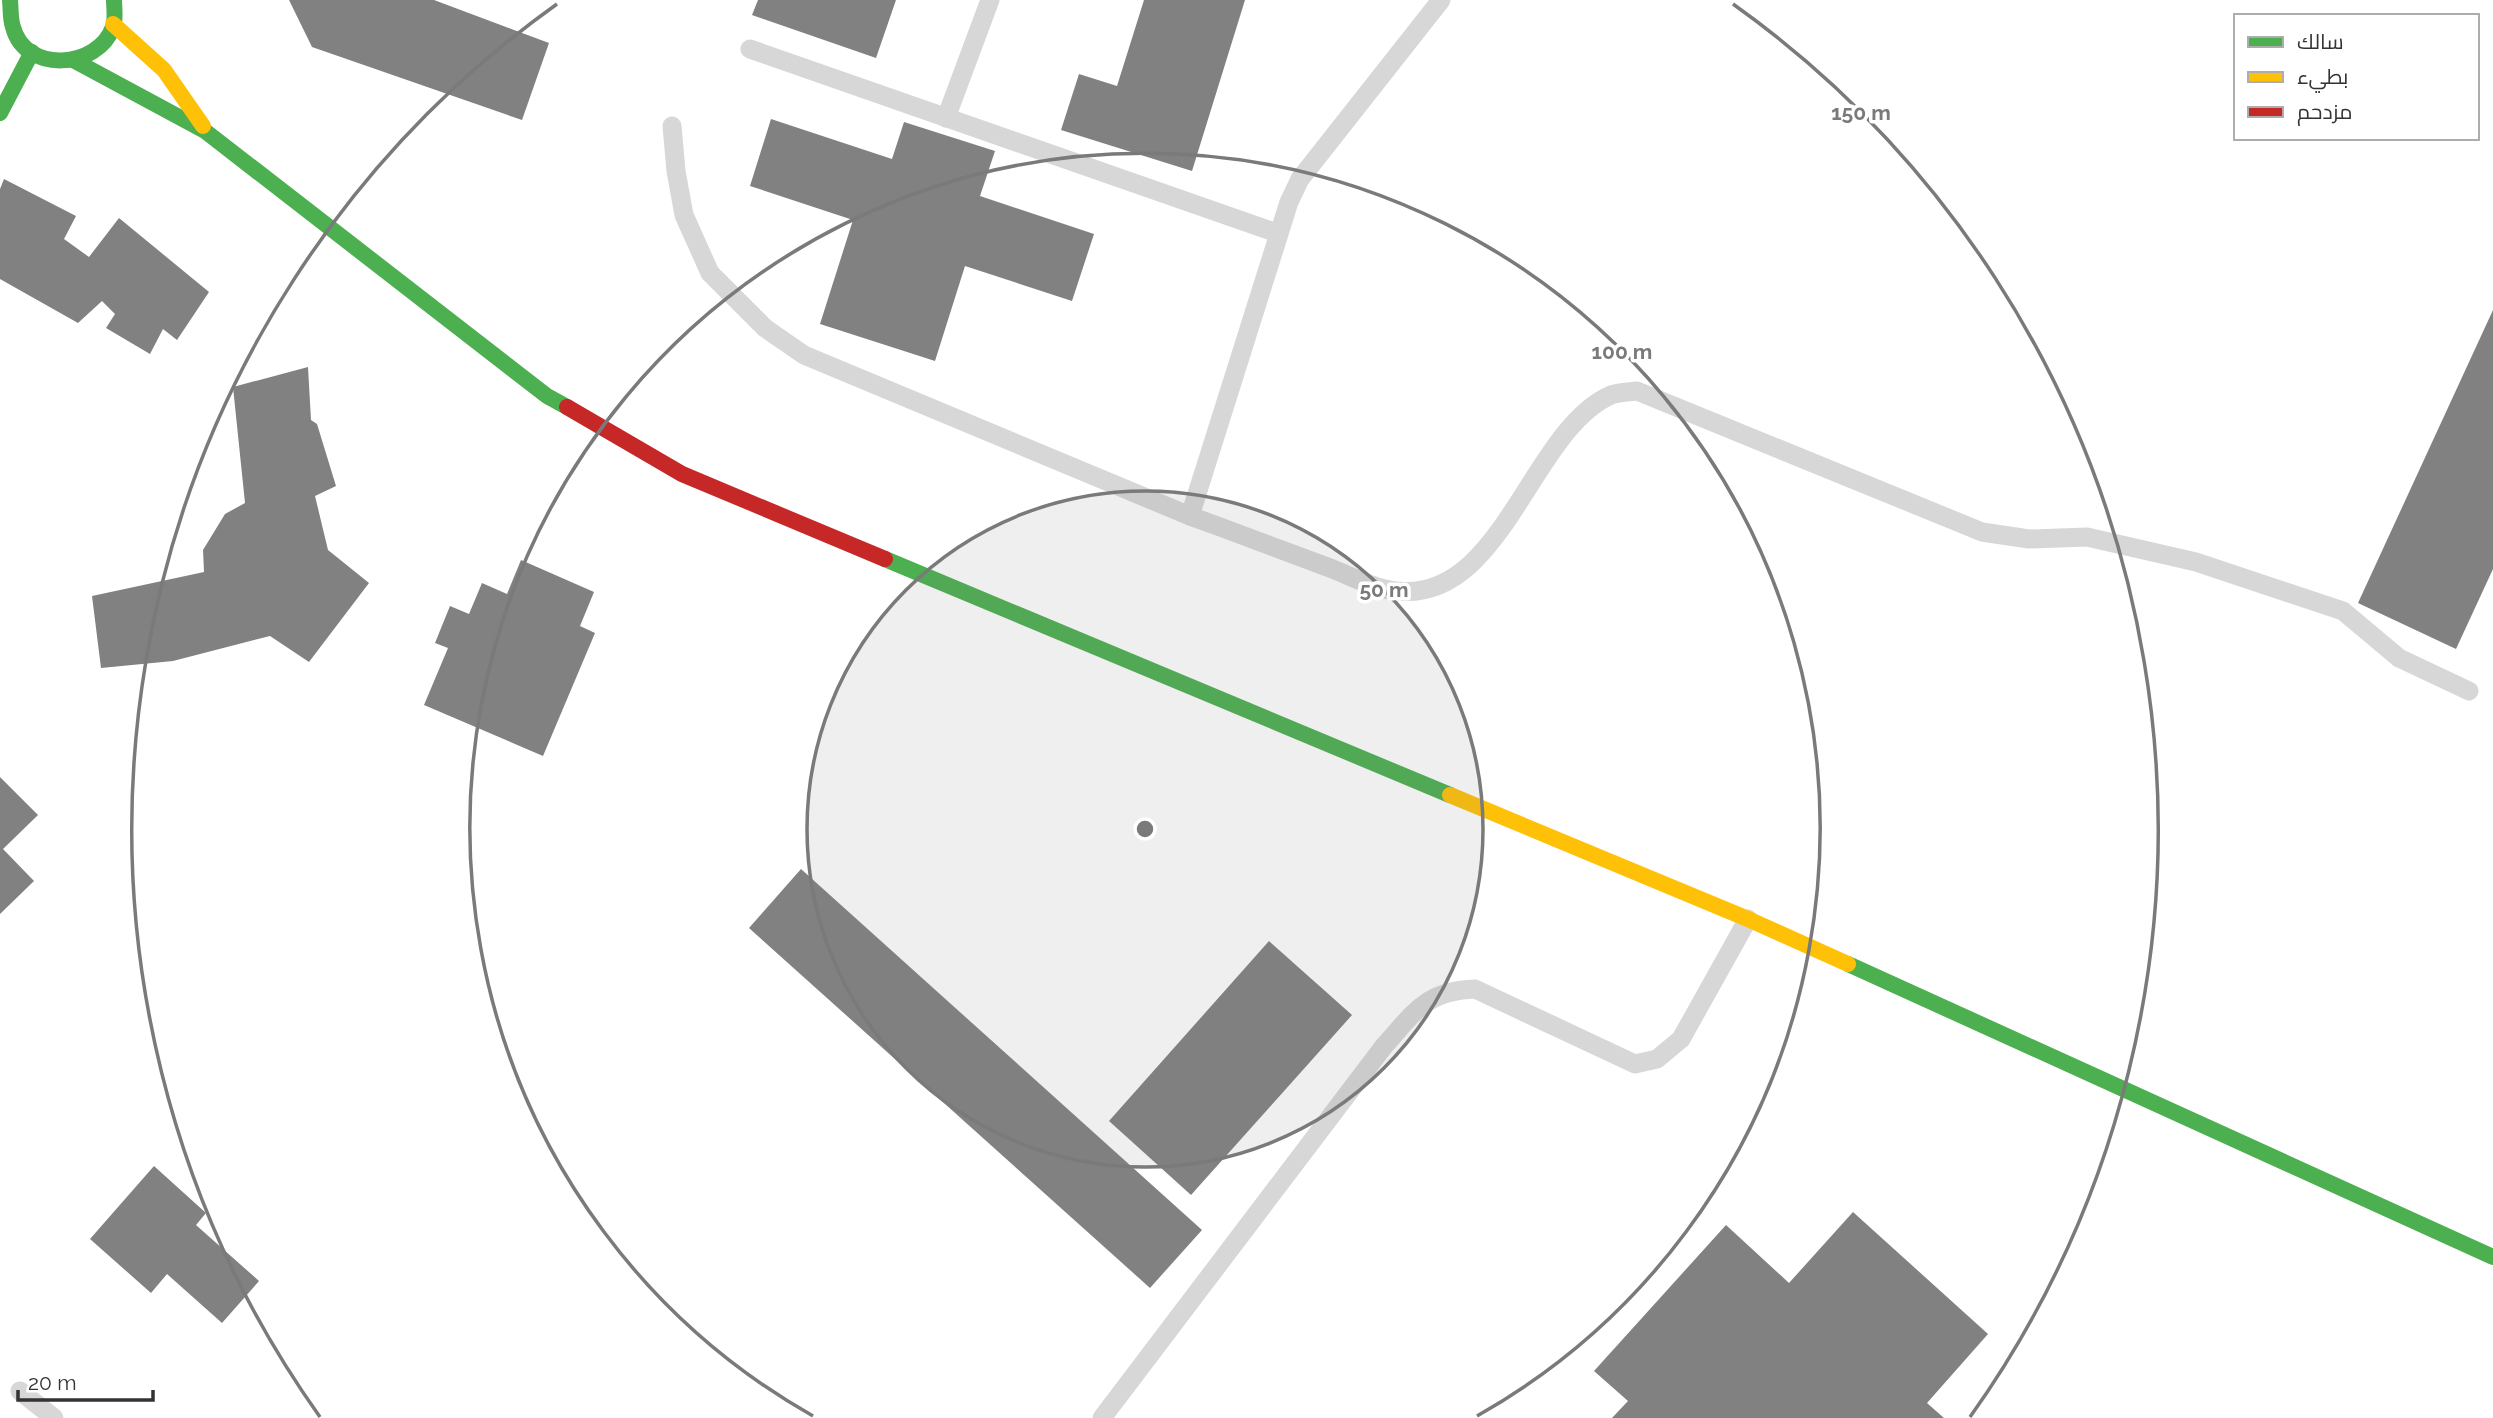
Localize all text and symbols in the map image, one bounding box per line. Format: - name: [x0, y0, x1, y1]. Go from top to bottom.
- legend: [2234, 14, 2479, 140]
- text: سالك: [2297, 29, 2344, 54]
- text: بطيء: [2297, 64, 2348, 93]
- text: مزدحم: [2297, 99, 2352, 126]
- text: 150 m: [1831, 100, 1891, 125]
- text: 100 m: [1592, 339, 1652, 364]
- text: 50 m: [1359, 577, 1409, 602]
- centre of rings: [1133, 817, 1157, 841]
- scale bar: [18, 1358, 152, 1402]
- text: 20 m: [28, 1370, 76, 1395]

